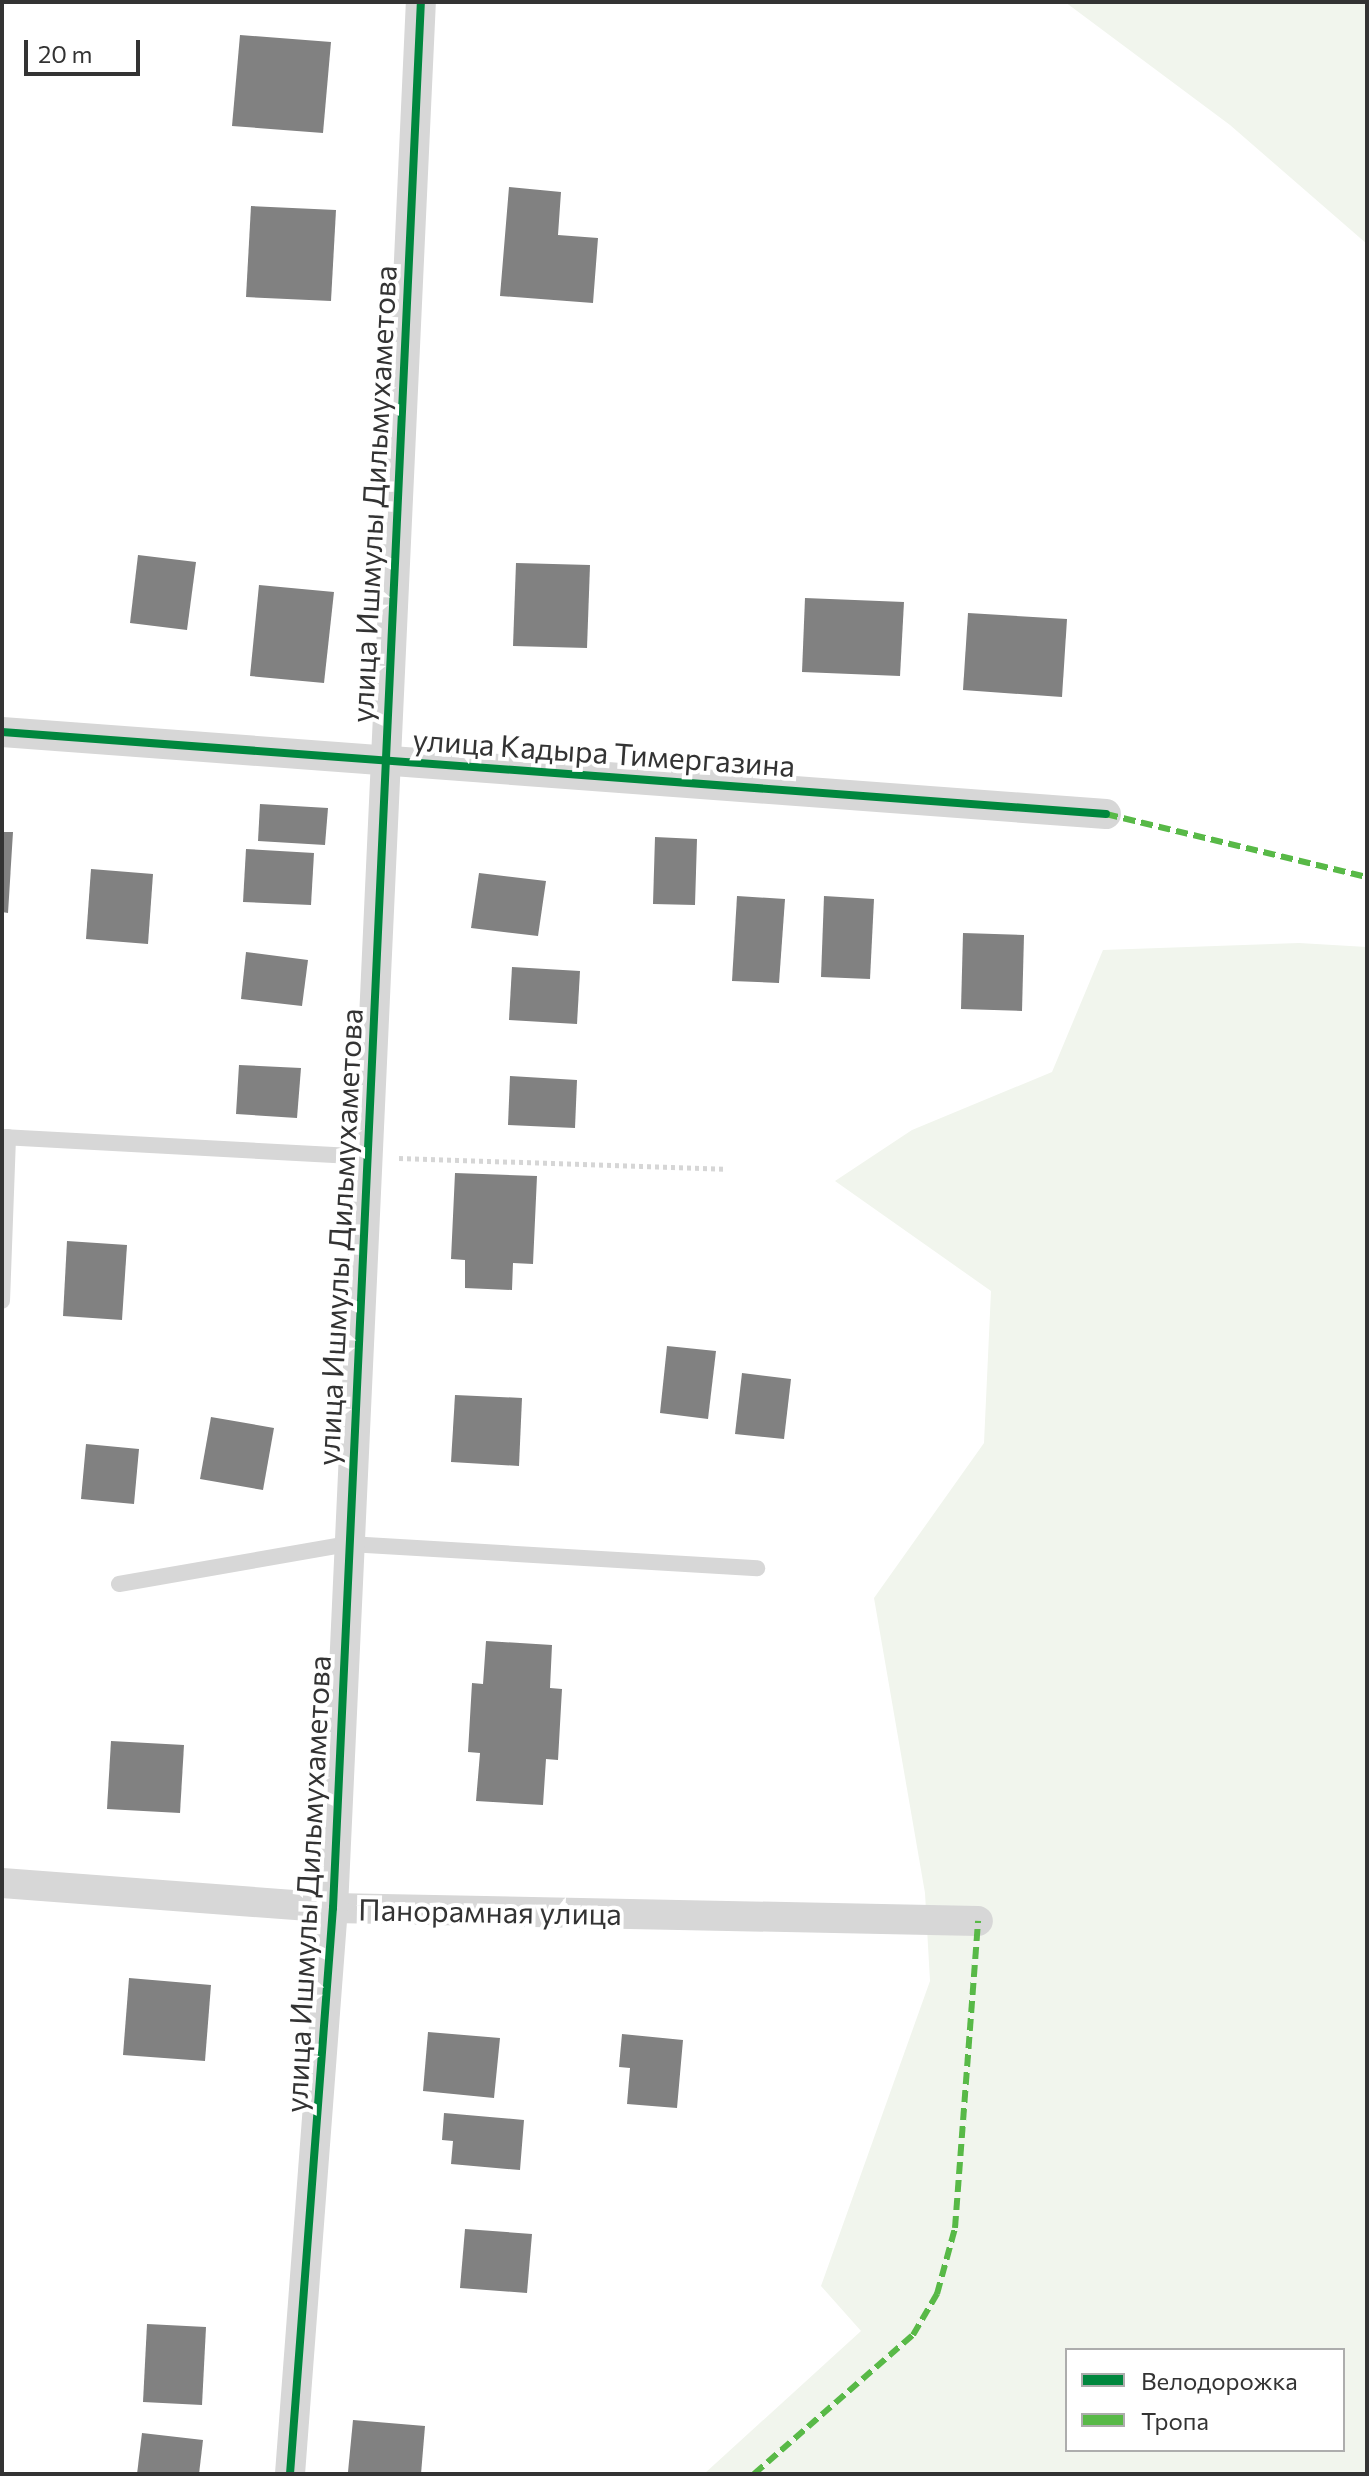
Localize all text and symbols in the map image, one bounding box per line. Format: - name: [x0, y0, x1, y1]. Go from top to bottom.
- scale bar: [28, 24, 144, 74]
- text: 20 m: [38, 39, 92, 68]
- street label: улица Ишмулы Дильмухаметова: [343, 264, 403, 724]
- street label: улица Кадыра Тимергазина: [412, 721, 796, 783]
- street label: улица Ишмулы Дильмухаметова: [309, 1007, 369, 1467]
- street label: улица Ишмулы Дильмухаметова: [277, 1654, 337, 2114]
- street label: Панорамная улица: [358, 1891, 622, 1931]
- legend: [1065, 2348, 1345, 2452]
- text: Велодорожка: [1141, 2366, 1298, 2395]
- text: Тропа: [1141, 2406, 1209, 2435]

